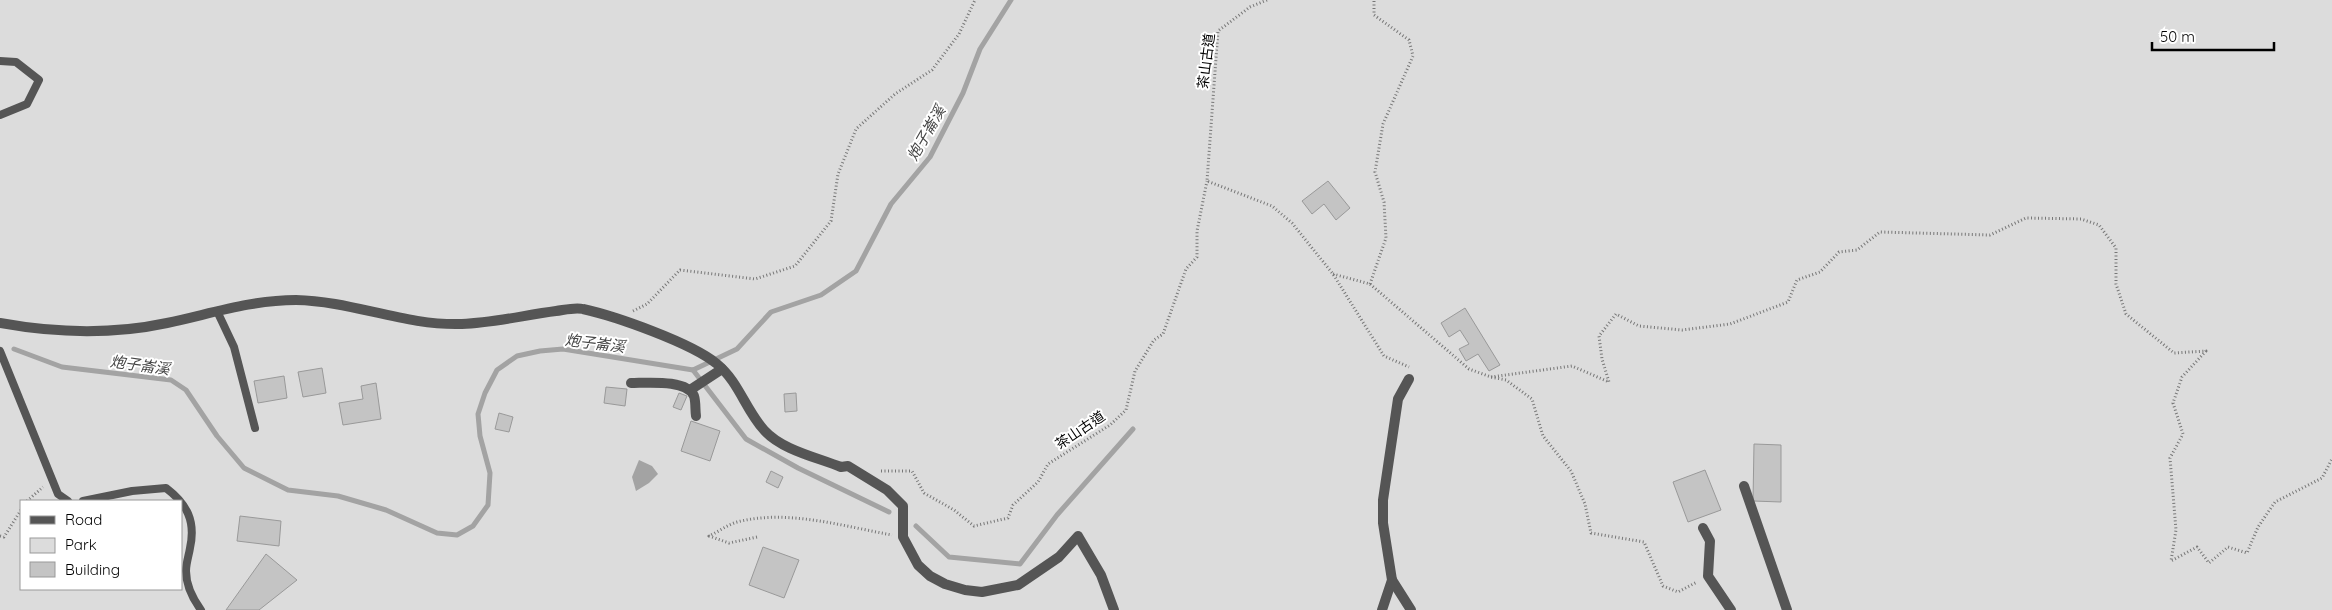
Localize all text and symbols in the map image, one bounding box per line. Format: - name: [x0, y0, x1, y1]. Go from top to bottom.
- scale bar: [2152, 20, 2274, 52]
- text: 50 m: [2160, 27, 2195, 46]
- street label: 茶山古道: [1194, 32, 1218, 90]
- water label: 炮子崙溪: [903, 101, 950, 164]
- water label: 炮子崙溪: [564, 330, 628, 356]
- water label: 炮子崙溪: [109, 351, 173, 379]
- street label: 茶山古道: [1052, 407, 1108, 453]
- legend: [20, 500, 182, 590]
- text: Road: [65, 510, 102, 529]
- text: Park: [65, 535, 97, 554]
- text: Building: [65, 560, 120, 579]

